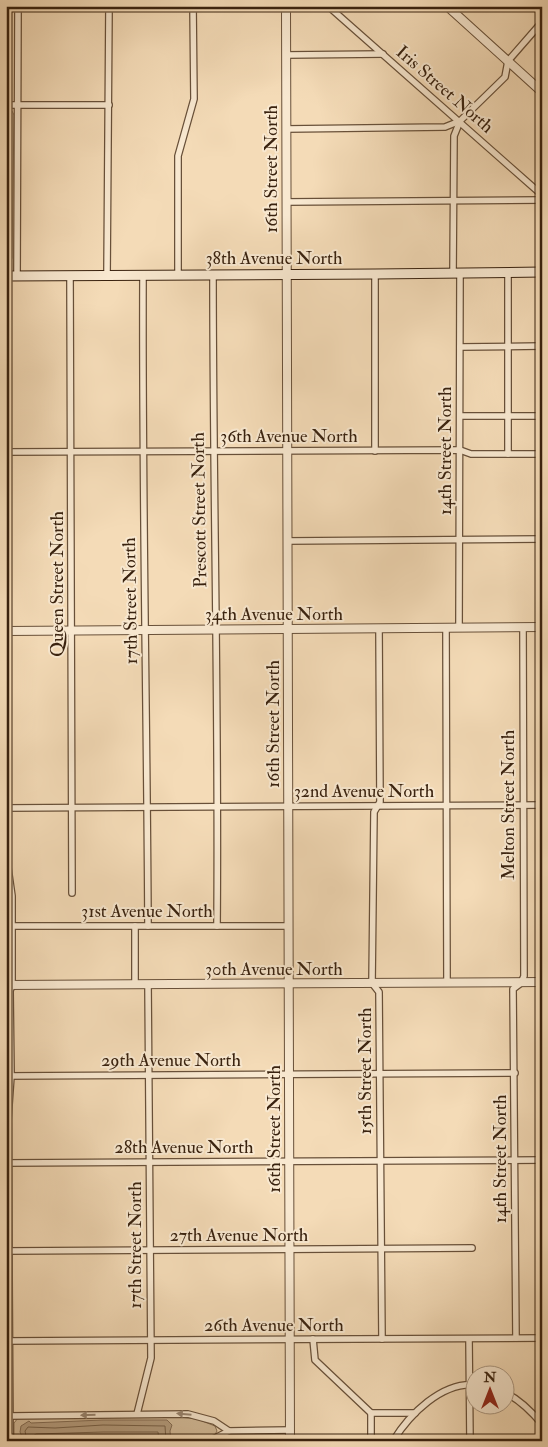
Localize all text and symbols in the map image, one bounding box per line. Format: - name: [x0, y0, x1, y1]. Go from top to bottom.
- street label: Iris Street North: [391, 41, 499, 139]
- street label: 16th Street North: [260, 104, 283, 233]
- street label: 38th Avenue North: [206, 247, 343, 270]
- street label: 14th Street North: [434, 386, 457, 515]
- street label: 36th Avenue North: [220, 425, 358, 448]
- street label: Prescott Street North: [187, 431, 212, 588]
- street label: Queen Street North: [46, 510, 69, 657]
- street label: 17th Street North: [118, 537, 143, 665]
- street label: 34th Avenue North: [205, 603, 343, 626]
- street label: 16th Street North: [262, 659, 285, 788]
- street label: Melton Street North: [497, 729, 520, 880]
- street label: 32nd Avenue North: [294, 780, 435, 803]
- street label: 31st Avenue North: [81, 900, 213, 923]
- street label: 30th Avenue North: [205, 958, 343, 981]
- street label: 15th Street North: [354, 1007, 377, 1134]
- street label: 29th Avenue North: [101, 1049, 241, 1072]
- street label: 16th Street North: [263, 1064, 286, 1193]
- street label: 14th Street North: [489, 1094, 512, 1223]
- street label: 28th Avenue North: [115, 1136, 254, 1159]
- street label: 17th Street North: [124, 1181, 147, 1309]
- street label: 27th Avenue North: [170, 1224, 309, 1247]
- street label: 26th Avenue North: [204, 1314, 344, 1337]
- north arrow: [466, 1364, 516, 1414]
- text: N: [483, 1369, 497, 1386]
- one-way arrow: [176, 1410, 192, 1418]
- one-way arrow: [80, 1411, 96, 1419]

